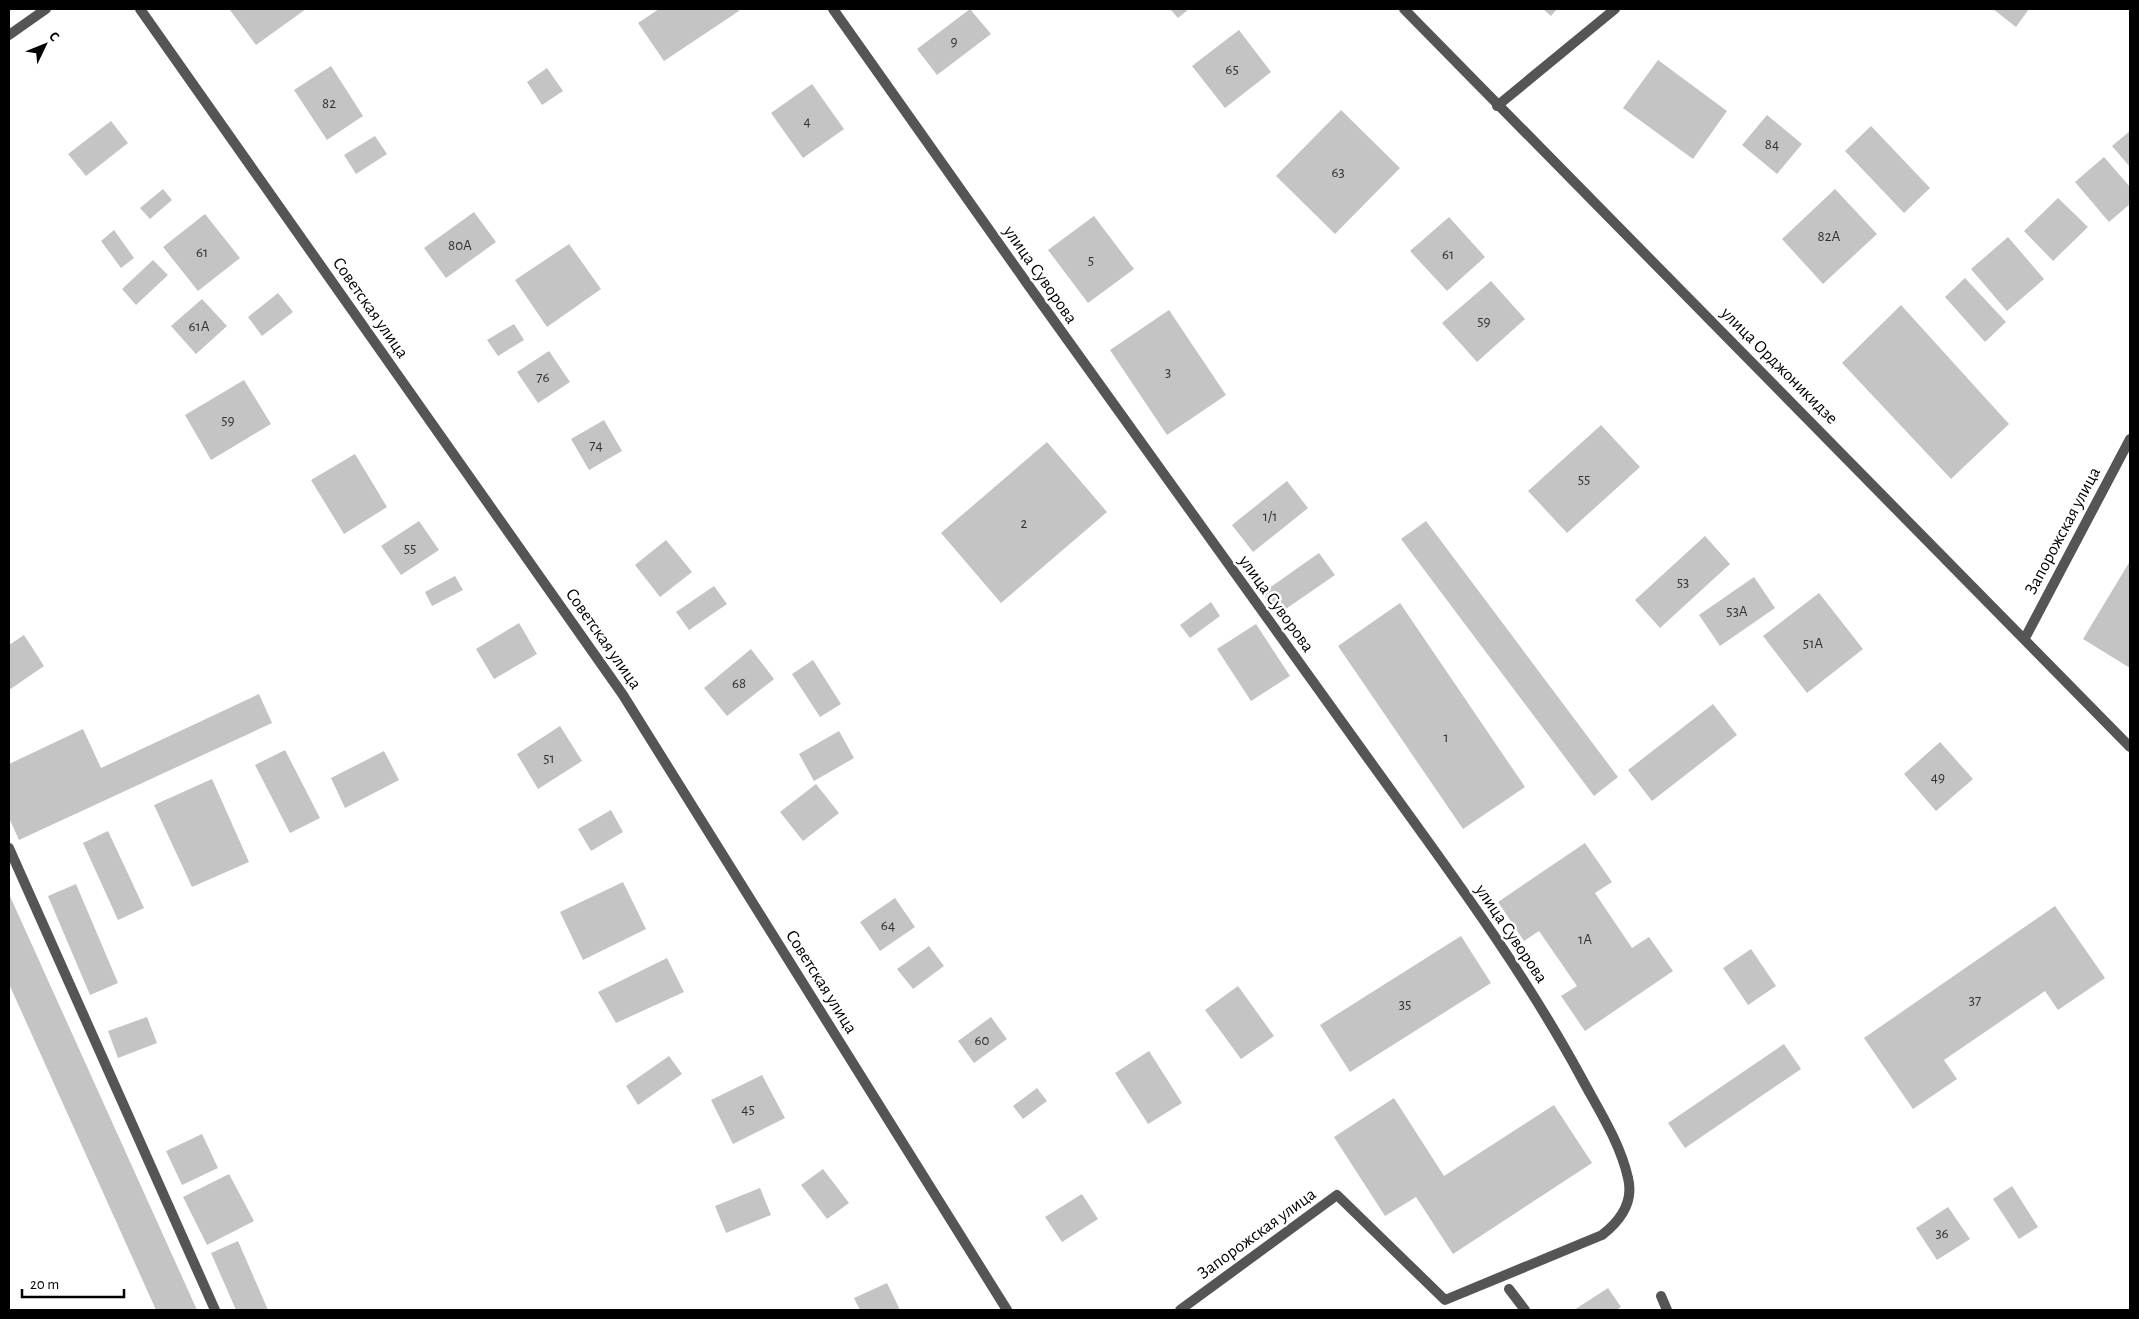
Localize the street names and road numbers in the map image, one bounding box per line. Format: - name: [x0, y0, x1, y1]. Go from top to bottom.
- street label: улица Суворова: [999, 222, 1080, 327]
- street label: Советская улица: [329, 254, 411, 362]
- street label: улица Орджоникидзе: [1716, 303, 1841, 428]
- street label: Запорожская улица: [2022, 464, 2104, 598]
- street label: улица Суворова: [1234, 551, 1317, 656]
- street label: Советская улица: [562, 585, 644, 693]
- street label: улица Суворова: [1471, 881, 1551, 987]
- street label: Советская улица: [782, 927, 860, 1037]
- street label: Запорожская улица: [1194, 1185, 1320, 1283]

